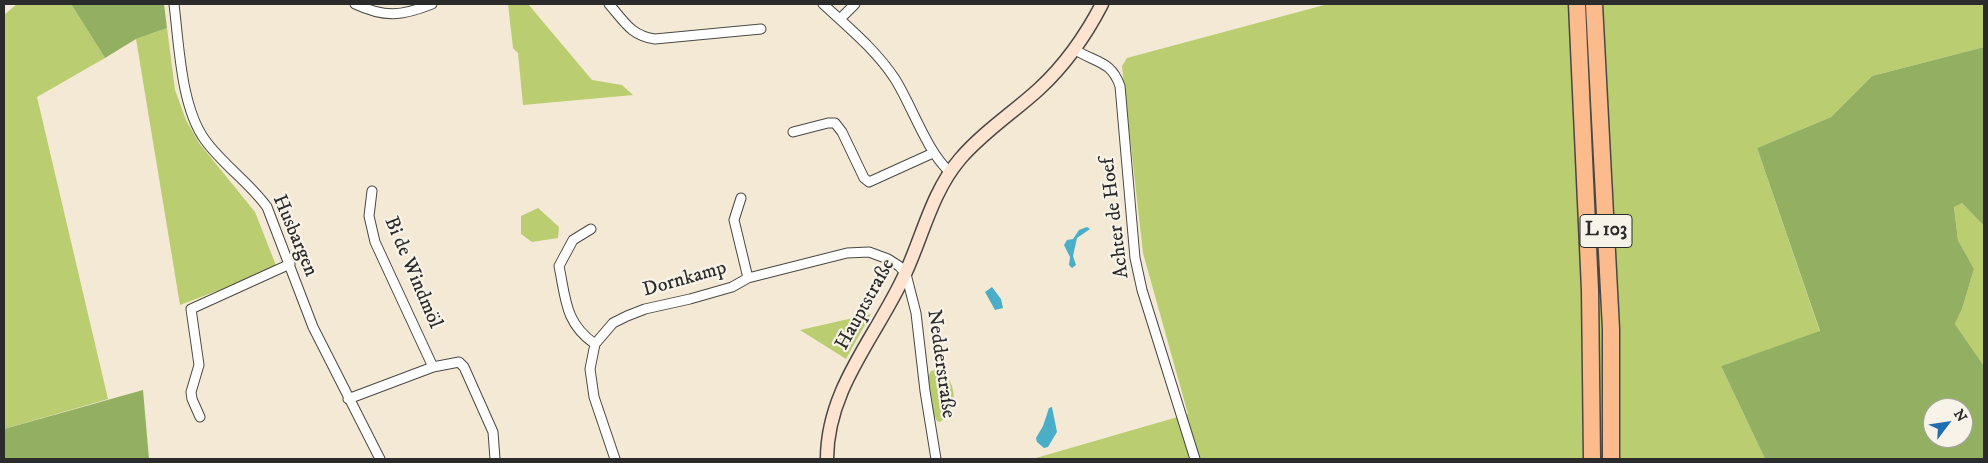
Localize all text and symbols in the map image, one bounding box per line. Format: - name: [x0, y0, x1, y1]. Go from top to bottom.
- street label: Achter de Hoef: [1097, 156, 1135, 280]
- street label: Husbargen: [266, 191, 322, 281]
- street label: Bi de Windmöl: [378, 214, 446, 332]
- road number: L 103: [1580, 215, 1632, 248]
- street label: Hauptstraße: [831, 255, 901, 355]
- street label: Dornkamp: [640, 257, 730, 303]
- street label: Nedderstraße: [921, 308, 959, 420]
- north arrow: [1923, 398, 1973, 448]
- text: N: [1949, 406, 1971, 425]

